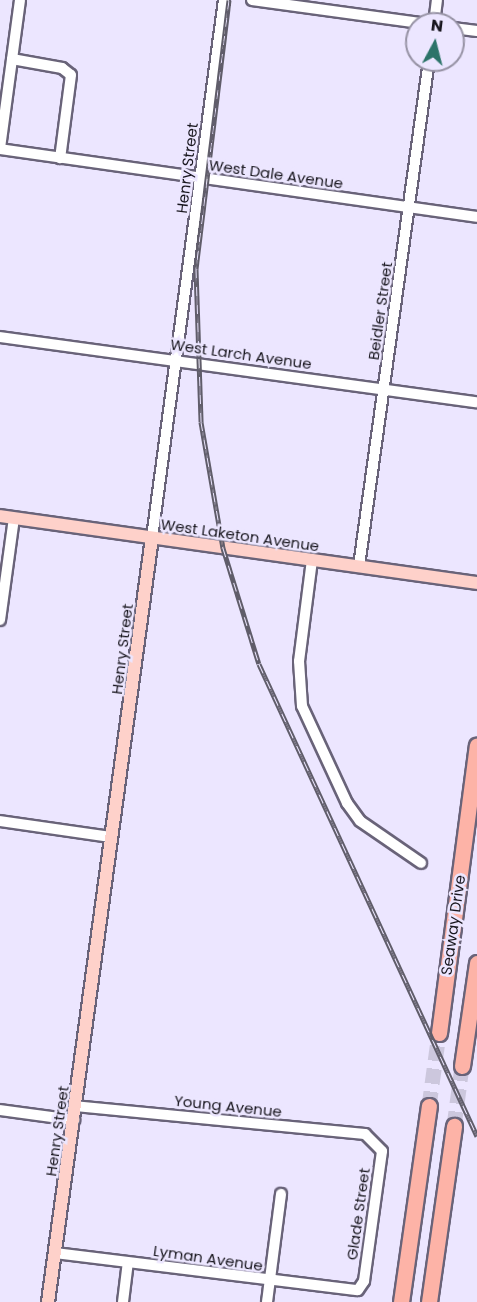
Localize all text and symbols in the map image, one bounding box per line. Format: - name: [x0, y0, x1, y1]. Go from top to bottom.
- north arrow: [405, 12, 465, 72]
- text: N: [430, 13, 444, 38]
- street label: Henry Street: [173, 122, 201, 214]
- street label: West Dale Avenue: [208, 156, 344, 192]
- street label: Beidler Street: [364, 261, 396, 361]
- street label: West Larch Avenue: [169, 335, 313, 373]
- street label: West Laketon Avenue: [160, 515, 320, 555]
- street label: Henry Street: [108, 603, 136, 695]
- street label: Seaway Drive: [437, 874, 469, 976]
- street label: Henry Street: [42, 1085, 72, 1177]
- street label: Young Avenue: [173, 1091, 283, 1121]
- street label: Glade Street: [343, 1167, 373, 1261]
- street label: Lyman Avenue: [152, 1241, 264, 1275]

